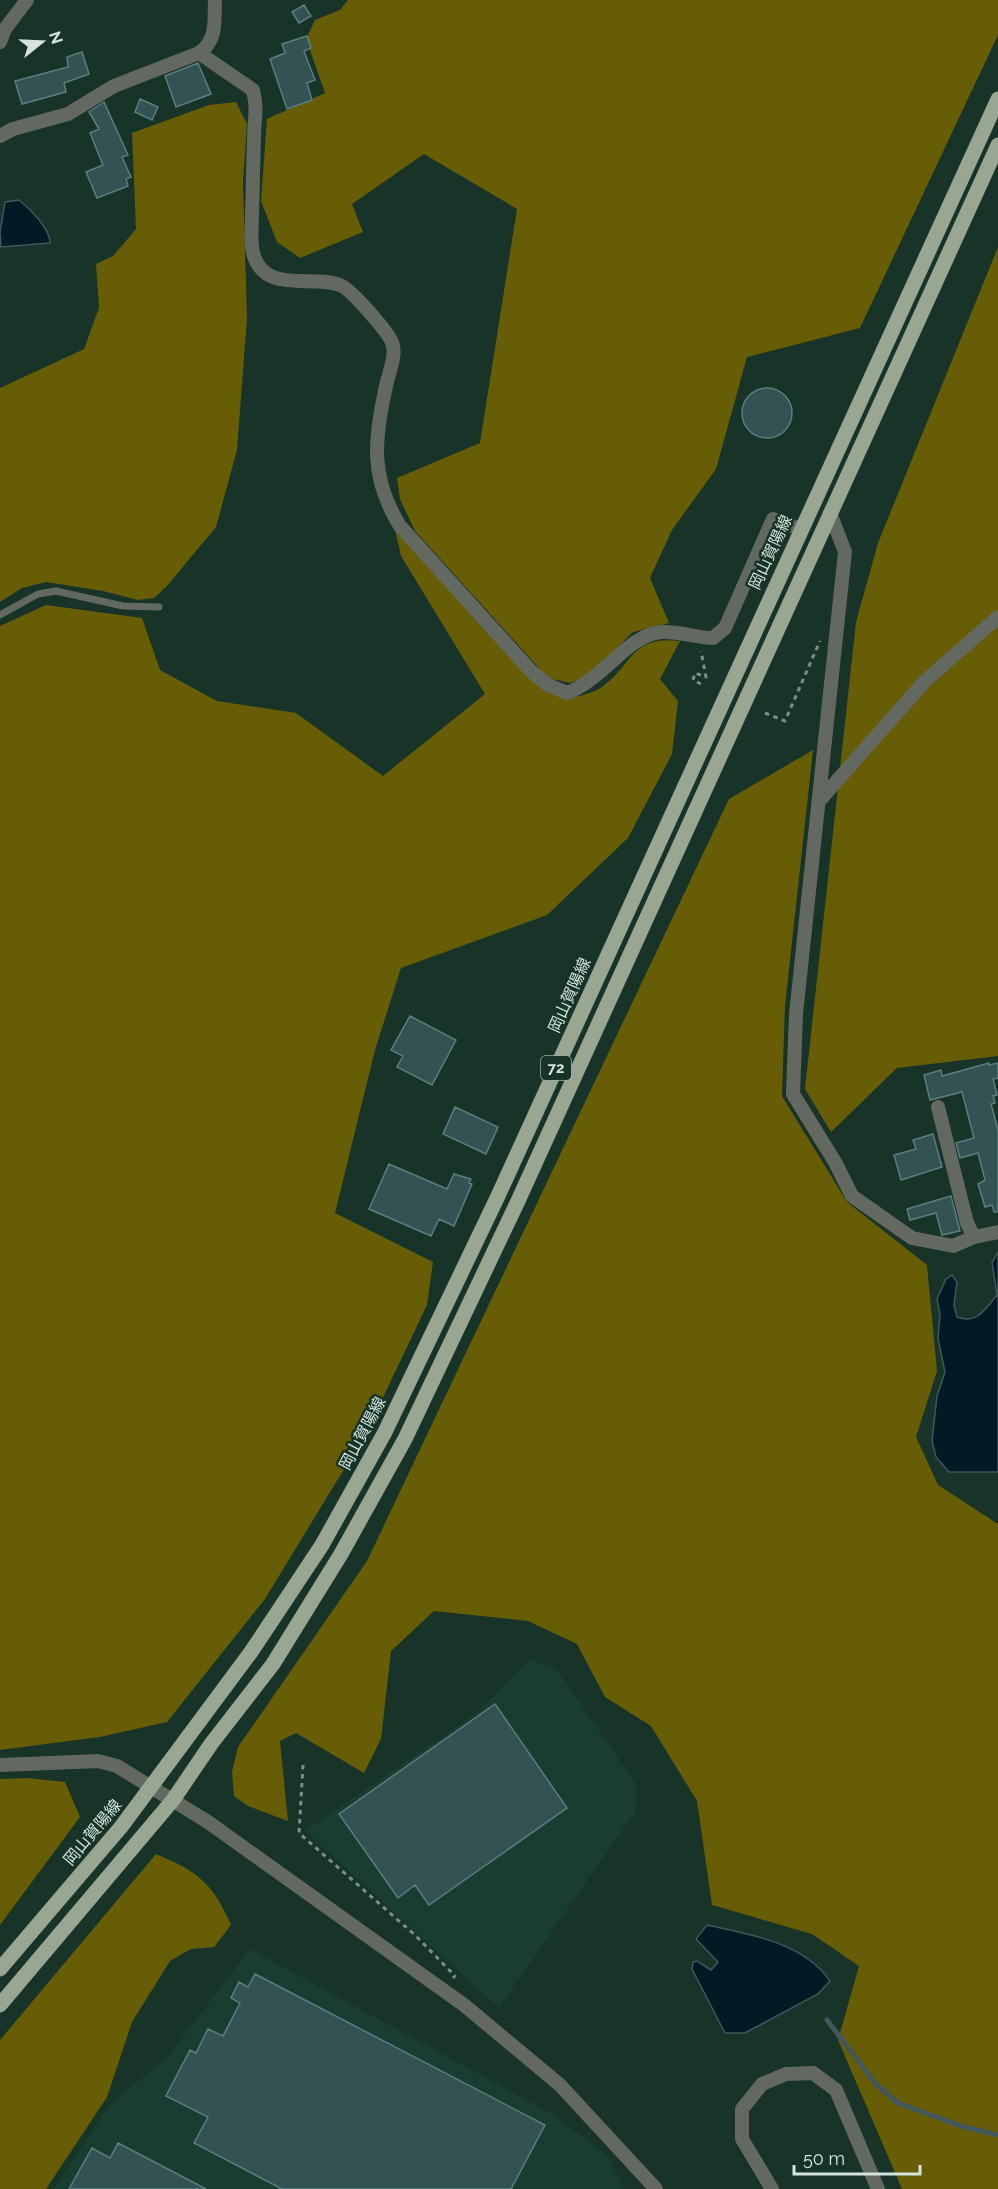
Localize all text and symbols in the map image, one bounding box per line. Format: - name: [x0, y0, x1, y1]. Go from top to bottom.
- north arrow: [12, 12, 72, 72]
- text: N: [45, 29, 67, 46]
- street label: 岡山賀陽線: [745, 512, 796, 592]
- street label: 岡山賀陽線: [545, 955, 594, 1036]
- road number: 72: [541, 1056, 571, 1080]
- street label: 岡山賀陽線: [335, 1393, 390, 1473]
- street label: 岡山賀陽線: [59, 1796, 125, 1869]
- scale bar: [794, 2138, 920, 2176]
- text: 50 m: [803, 2148, 845, 2169]

